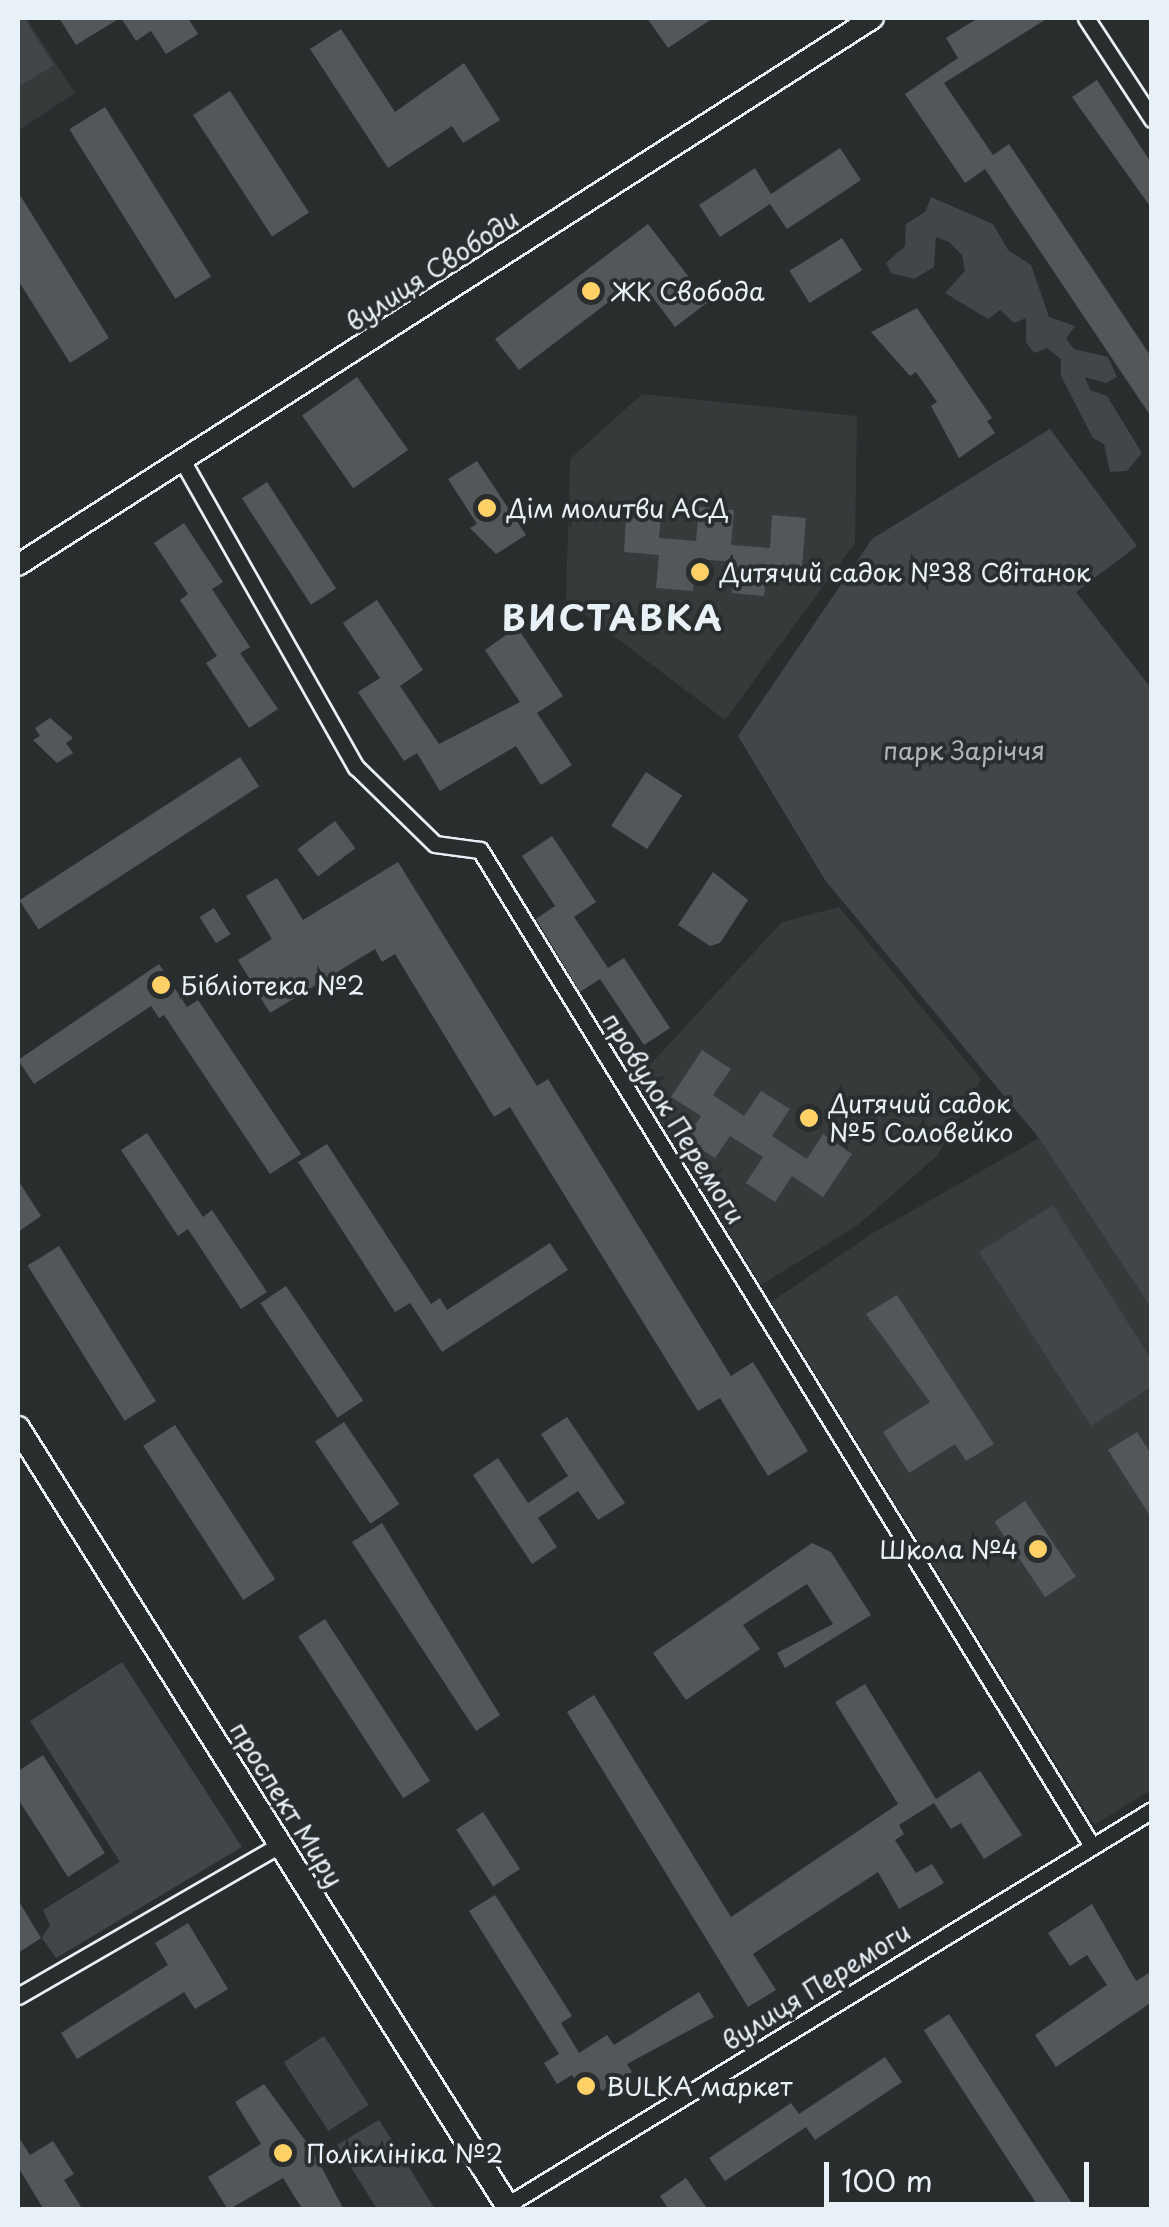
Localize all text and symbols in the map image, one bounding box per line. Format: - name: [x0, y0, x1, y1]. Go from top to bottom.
- street label: вулиця Свободи: [340, 203, 524, 337]
- place label: ЖК Свобода: [611, 276, 767, 306]
- marker: ЖК Свобода: [580, 280, 602, 302]
- place label: Дім молитви АСД: [507, 493, 730, 523]
- marker: Дім молитви АСД: [476, 497, 498, 519]
- place label: Дитячий садок №38 Світанок: [720, 557, 1092, 587]
- marker: Дитячий садок №38 Світанок: [689, 561, 711, 583]
- district label: ВИСТАВКА: [502, 596, 724, 638]
- park label: парк Заріччя: [883, 735, 1045, 765]
- place label: Бібліотека №2: [181, 970, 364, 1000]
- marker: Бібліотека №2: [150, 974, 172, 996]
- street label: провулок Перемоги: [597, 1006, 751, 1230]
- place label: Дитячий садок №5 Соловейко: [829, 1089, 1014, 1148]
- marker: Дитячий садок №5 Соловейко: [798, 1107, 820, 1129]
- place label: Школа №4: [879, 1534, 1018, 1564]
- marker: Школа №4: [1027, 1538, 1049, 1560]
- street label: проспект Миру: [224, 1716, 350, 1892]
- street label: вулиця Перемоги: [716, 1916, 916, 2056]
- place label: BULKA маркет: [606, 2071, 793, 2101]
- marker: BULKA маркет: [575, 2075, 597, 2097]
- place label: Поліклініка №2: [306, 2138, 503, 2168]
- marker: Поліклініка №2: [270, 2140, 296, 2166]
- scale bar: [829, 2142, 1094, 2204]
- text: 100 m: [841, 2157, 933, 2202]

